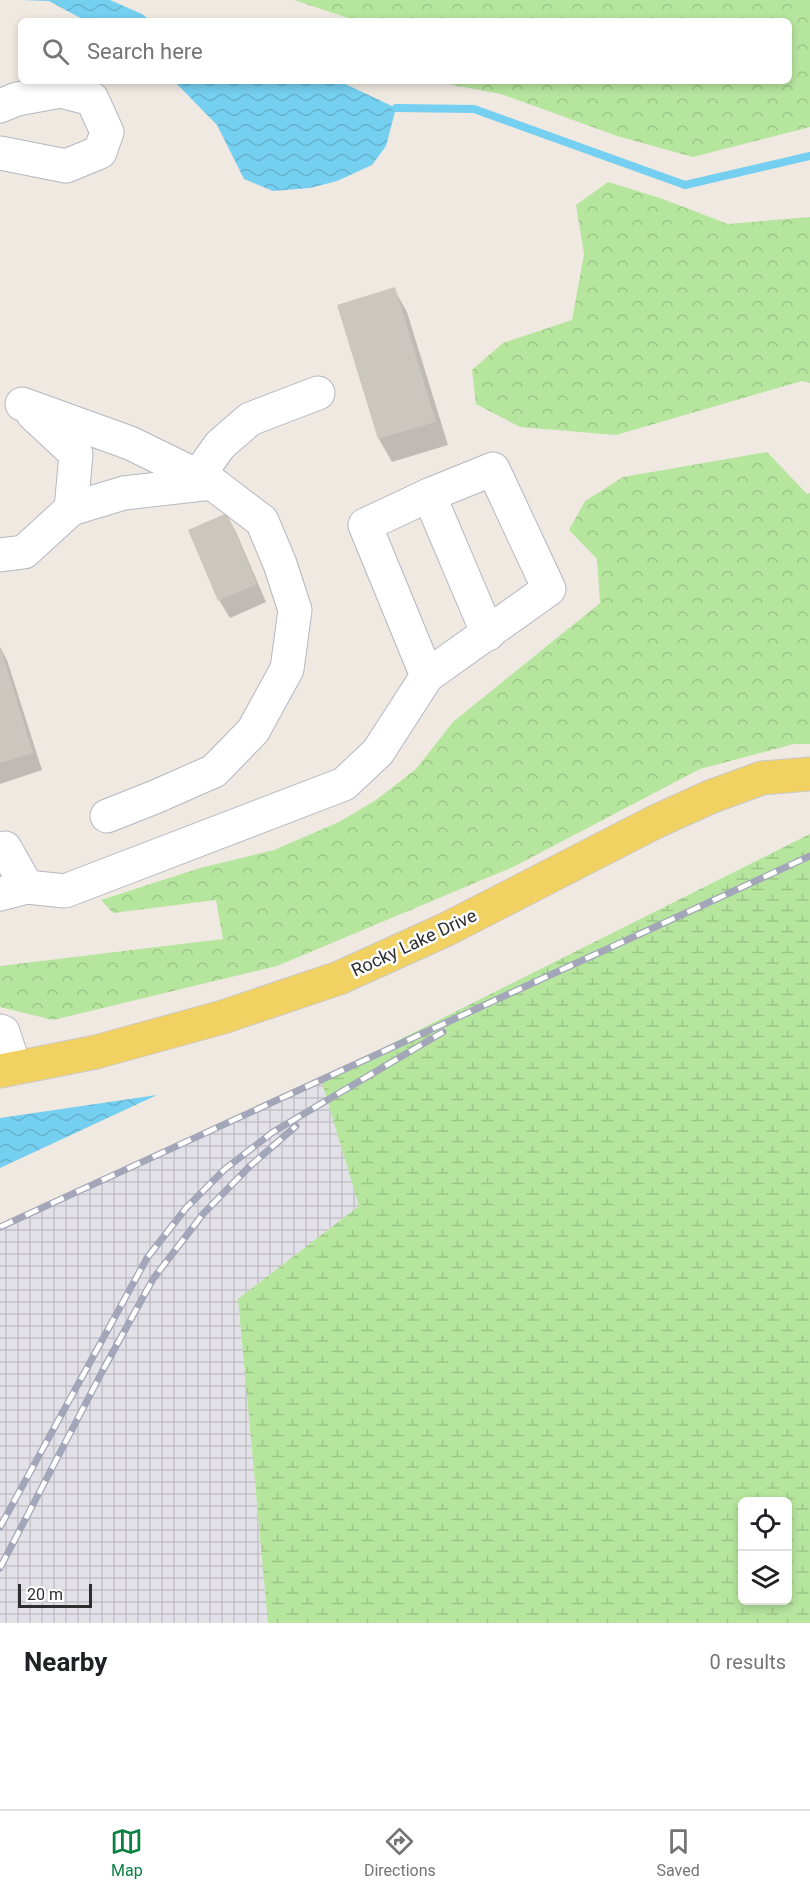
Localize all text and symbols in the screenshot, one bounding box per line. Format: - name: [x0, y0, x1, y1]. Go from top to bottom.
- search box: [18, 18, 792, 84]
- icon: search: [39, 35, 72, 68]
- text: Search here: [87, 39, 203, 64]
- street label: Rocky Lake Drive: [348, 904, 480, 981]
- map controls: [738, 1497, 792, 1605]
- button: locate: [738, 1497, 792, 1551]
- button: layers: [738, 1551, 792, 1605]
- scale bar: [18, 1581, 92, 1608]
- text: 20 m: [27, 1585, 63, 1604]
- text: Nearby: [24, 1647, 107, 1677]
- text: 0 results: [710, 1650, 786, 1674]
- tab: Map: [110, 1825, 143, 1880]
- tab: Directions: [364, 1825, 436, 1880]
- tab: Saved: [656, 1825, 700, 1880]

